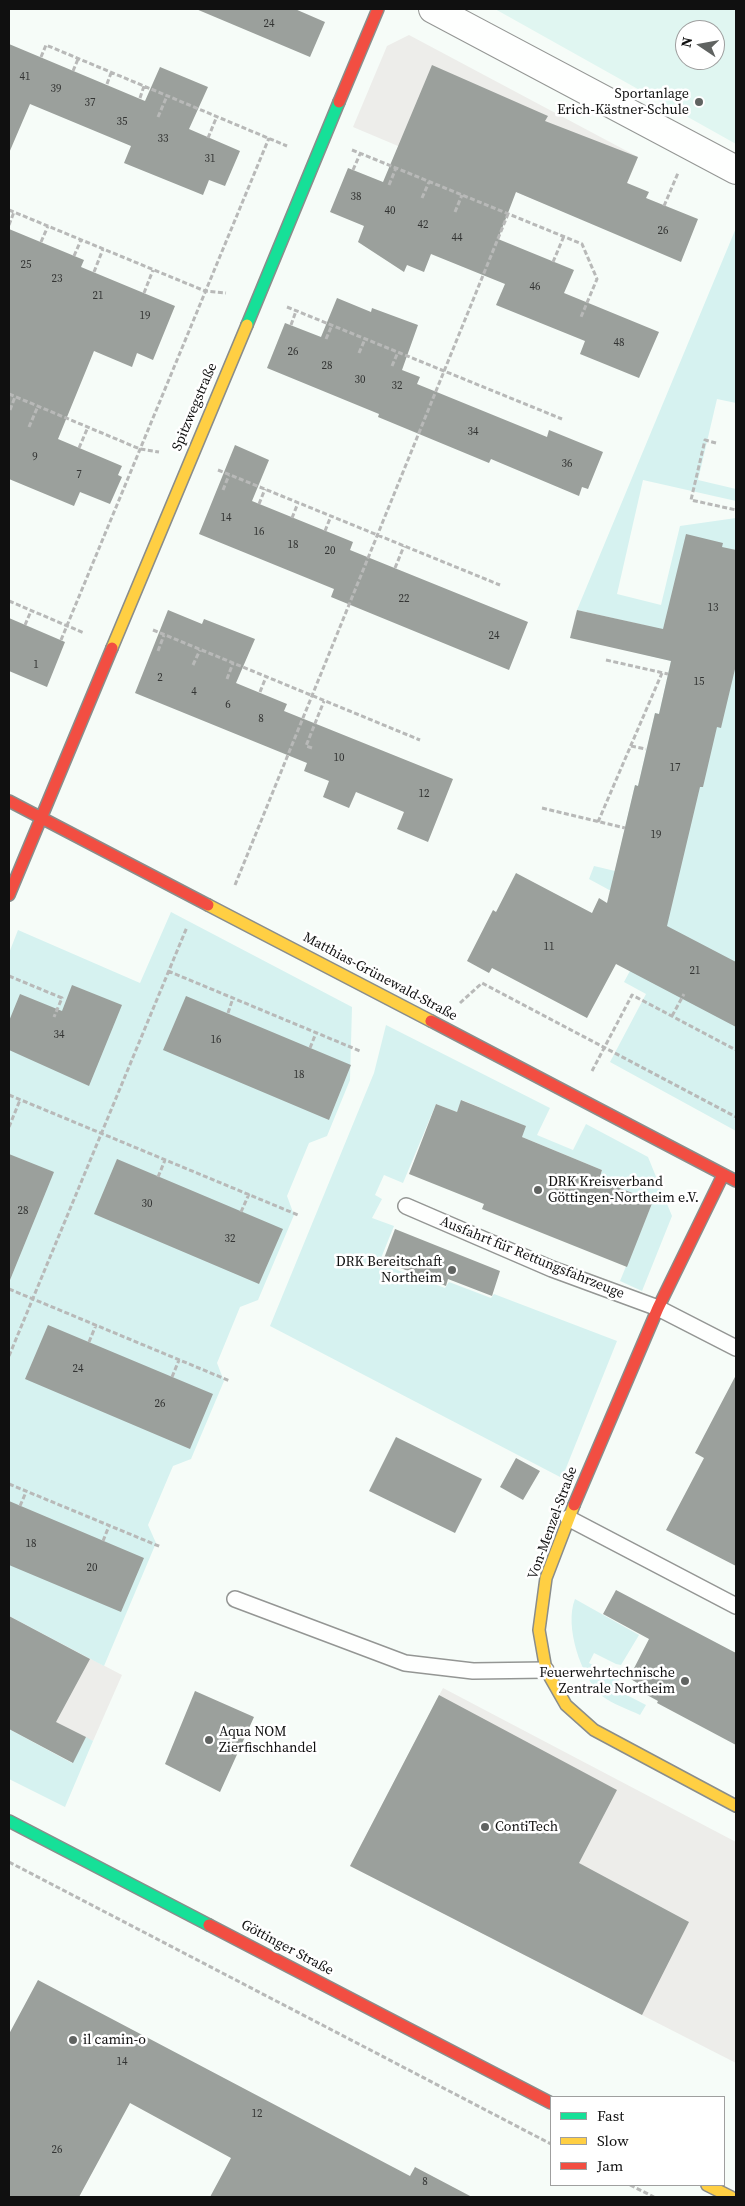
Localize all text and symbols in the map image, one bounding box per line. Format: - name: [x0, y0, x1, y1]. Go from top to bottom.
- house number: 24: [264, 17, 274, 31]
- north arrow: [675, 20, 725, 70]
- text: N: [675, 35, 697, 49]
- house number: 41: [20, 70, 30, 84]
- house number: 39: [51, 82, 61, 96]
- place label: Sportanlage Erich-Kästner-Schule: [557, 86, 689, 118]
- house number: 37: [85, 96, 95, 110]
- marker: Sportanlage Erich-Kästner-Schule: [693, 96, 705, 108]
- house number: 35: [117, 115, 127, 129]
- house number: 33: [158, 132, 168, 146]
- house number: 31: [205, 152, 215, 166]
- house number: 38: [351, 190, 361, 204]
- house number: 40: [385, 204, 395, 218]
- house number: 42: [418, 218, 428, 232]
- house number: 26: [658, 224, 668, 238]
- house number: 44: [452, 231, 462, 245]
- house number: 25: [21, 258, 31, 272]
- house number: 23: [52, 272, 62, 286]
- house number: 46: [530, 280, 540, 294]
- house number: 21: [93, 289, 103, 303]
- house number: 19: [140, 309, 150, 323]
- house number: 48: [614, 336, 624, 350]
- house number: 26: [288, 345, 298, 359]
- house number: 28: [322, 359, 332, 373]
- street label: Spitzwegstraße: [169, 360, 221, 454]
- house number: 30: [355, 373, 365, 387]
- house number: 32: [392, 379, 402, 393]
- house number: 34: [468, 425, 478, 439]
- house number: 9: [32, 450, 38, 464]
- house number: 36: [562, 457, 572, 471]
- house number: 7: [76, 468, 82, 482]
- house number: 14: [221, 511, 231, 525]
- house number: 16: [254, 525, 264, 539]
- house number: 18: [288, 538, 298, 552]
- house number: 20: [325, 544, 335, 558]
- house number: 22: [399, 592, 409, 606]
- house number: 13: [708, 601, 718, 615]
- house number: 24: [489, 629, 499, 643]
- house number: 1: [33, 658, 39, 672]
- house number: 2: [157, 671, 163, 685]
- house number: 15: [694, 675, 704, 689]
- house number: 4: [191, 685, 197, 699]
- house number: 6: [225, 698, 231, 712]
- house number: 8: [258, 712, 264, 726]
- house number: 10: [334, 751, 344, 765]
- house number: 17: [670, 761, 680, 775]
- house number: 12: [419, 787, 429, 801]
- house number: 19: [651, 828, 661, 842]
- street label: Matthias-Grünewald-Straße: [300, 929, 460, 1025]
- house number: 11: [544, 940, 554, 954]
- house number: 21: [690, 964, 700, 978]
- house number: 34: [54, 1028, 64, 1042]
- house number: 16: [211, 1033, 221, 1047]
- house number: 18: [294, 1068, 304, 1082]
- place label: DRK Kreisverband Göttingen-Northeim e.V.: [548, 1174, 699, 1206]
- marker: DRK Kreisverband Göttingen-Northeim e.V.: [532, 1184, 544, 1196]
- house number: 30: [142, 1197, 152, 1211]
- house number: 28: [18, 1204, 28, 1218]
- street label: Ausfahrt für Rettungsfahrzeuge: [437, 1213, 627, 1303]
- house number: 32: [225, 1232, 235, 1246]
- place label: DRK Bereitschaft Northeim: [336, 1254, 442, 1286]
- marker: DRK Bereitschaft Northeim: [446, 1264, 458, 1276]
- house number: 24: [73, 1362, 83, 1376]
- house number: 26: [155, 1397, 165, 1411]
- street label: Von-Menzel-Straße: [525, 1464, 581, 1582]
- house number: 18: [26, 1537, 36, 1551]
- house number: 20: [87, 1561, 97, 1575]
- place label: Feuerwehrtechnische Zentrale Northeim: [539, 1665, 675, 1698]
- marker: Feuerwehrtechnische Zentrale Northeim: [679, 1675, 691, 1687]
- place label: Aqua NOM Zierfischhandel: [219, 1724, 317, 1756]
- marker: Aqua NOM Zierfischhandel: [203, 1734, 215, 1746]
- place label: ContiTech: [495, 1819, 558, 1835]
- marker: ContiTech: [479, 1821, 491, 1833]
- street label: Göttinger Straße: [238, 1917, 336, 1979]
- place label: il camin-o: [83, 2032, 146, 2048]
- marker: il camin-o: [67, 2034, 79, 2046]
- house number: 14: [117, 2055, 127, 2069]
- legend: [550, 2096, 725, 2186]
- text: Fast: [597, 2105, 624, 2126]
- house number: 12: [252, 2107, 262, 2121]
- text: Slow: [597, 2130, 629, 2151]
- house number: 26: [52, 2143, 62, 2157]
- text: Jam: [597, 2155, 623, 2176]
- house number: 8: [422, 2175, 428, 2189]

